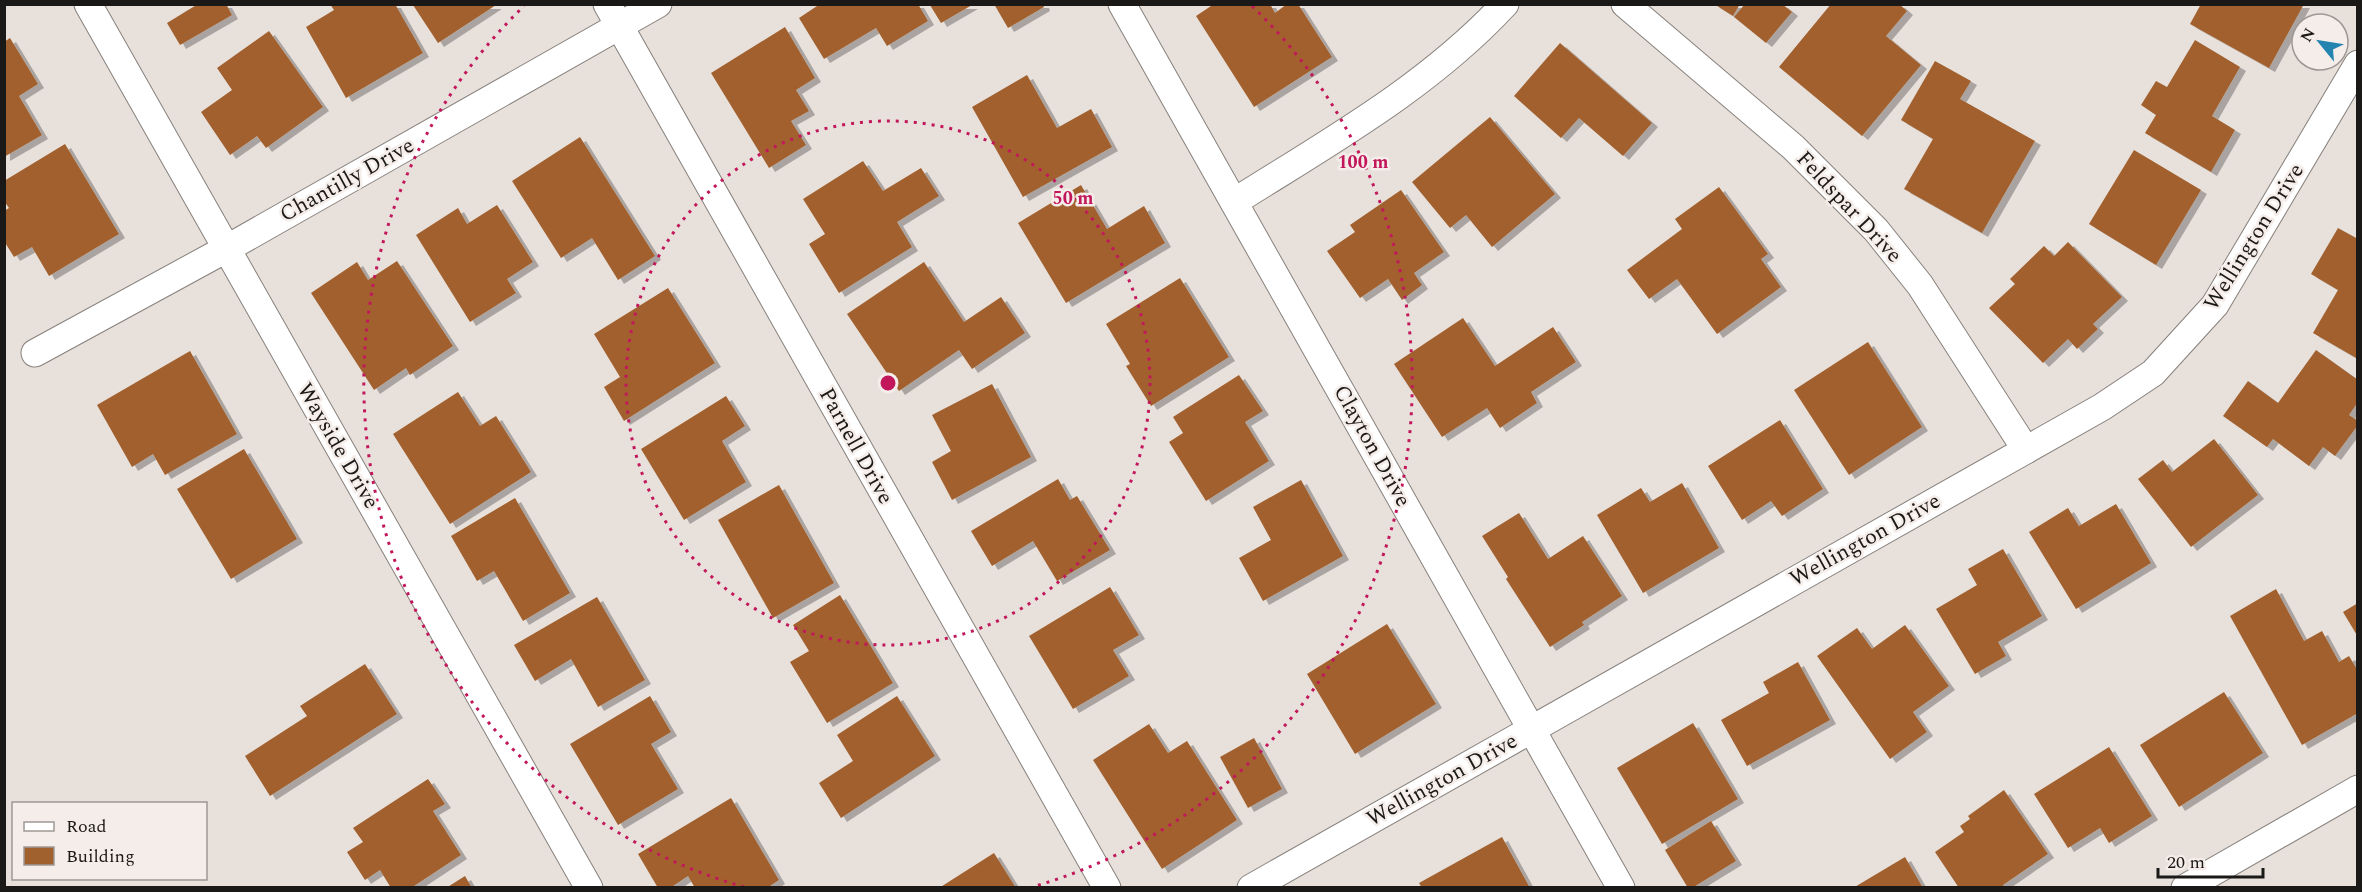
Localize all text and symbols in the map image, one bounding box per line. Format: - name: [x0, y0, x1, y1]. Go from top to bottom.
- north arrow: [2290, 12, 2350, 72]
- text: N: [2294, 23, 2322, 47]
- street label: Chantilly Drive: [273, 129, 421, 231]
- street label: Feldspar Drive: [1788, 143, 1910, 271]
- text: 100 m: [1337, 149, 1389, 176]
- street label: Wellington Drive: [2195, 157, 2313, 317]
- text: 50 m: [1053, 185, 1093, 212]
- centre of rings: [878, 373, 898, 393]
- street label: Wayside Drive: [288, 377, 388, 515]
- street label: Clayton Drive: [1325, 379, 1419, 513]
- street label: Parnell Drive: [810, 382, 902, 510]
- street label: Wellington Drive: [1783, 485, 1947, 595]
- street label: Wellington Drive: [1360, 725, 1524, 835]
- legend: [12, 802, 207, 880]
- text: Road: [66, 813, 107, 840]
- scale bar: [2158, 841, 2263, 879]
- text: Building: [66, 843, 135, 870]
- text: 20 m: [2167, 849, 2205, 876]

